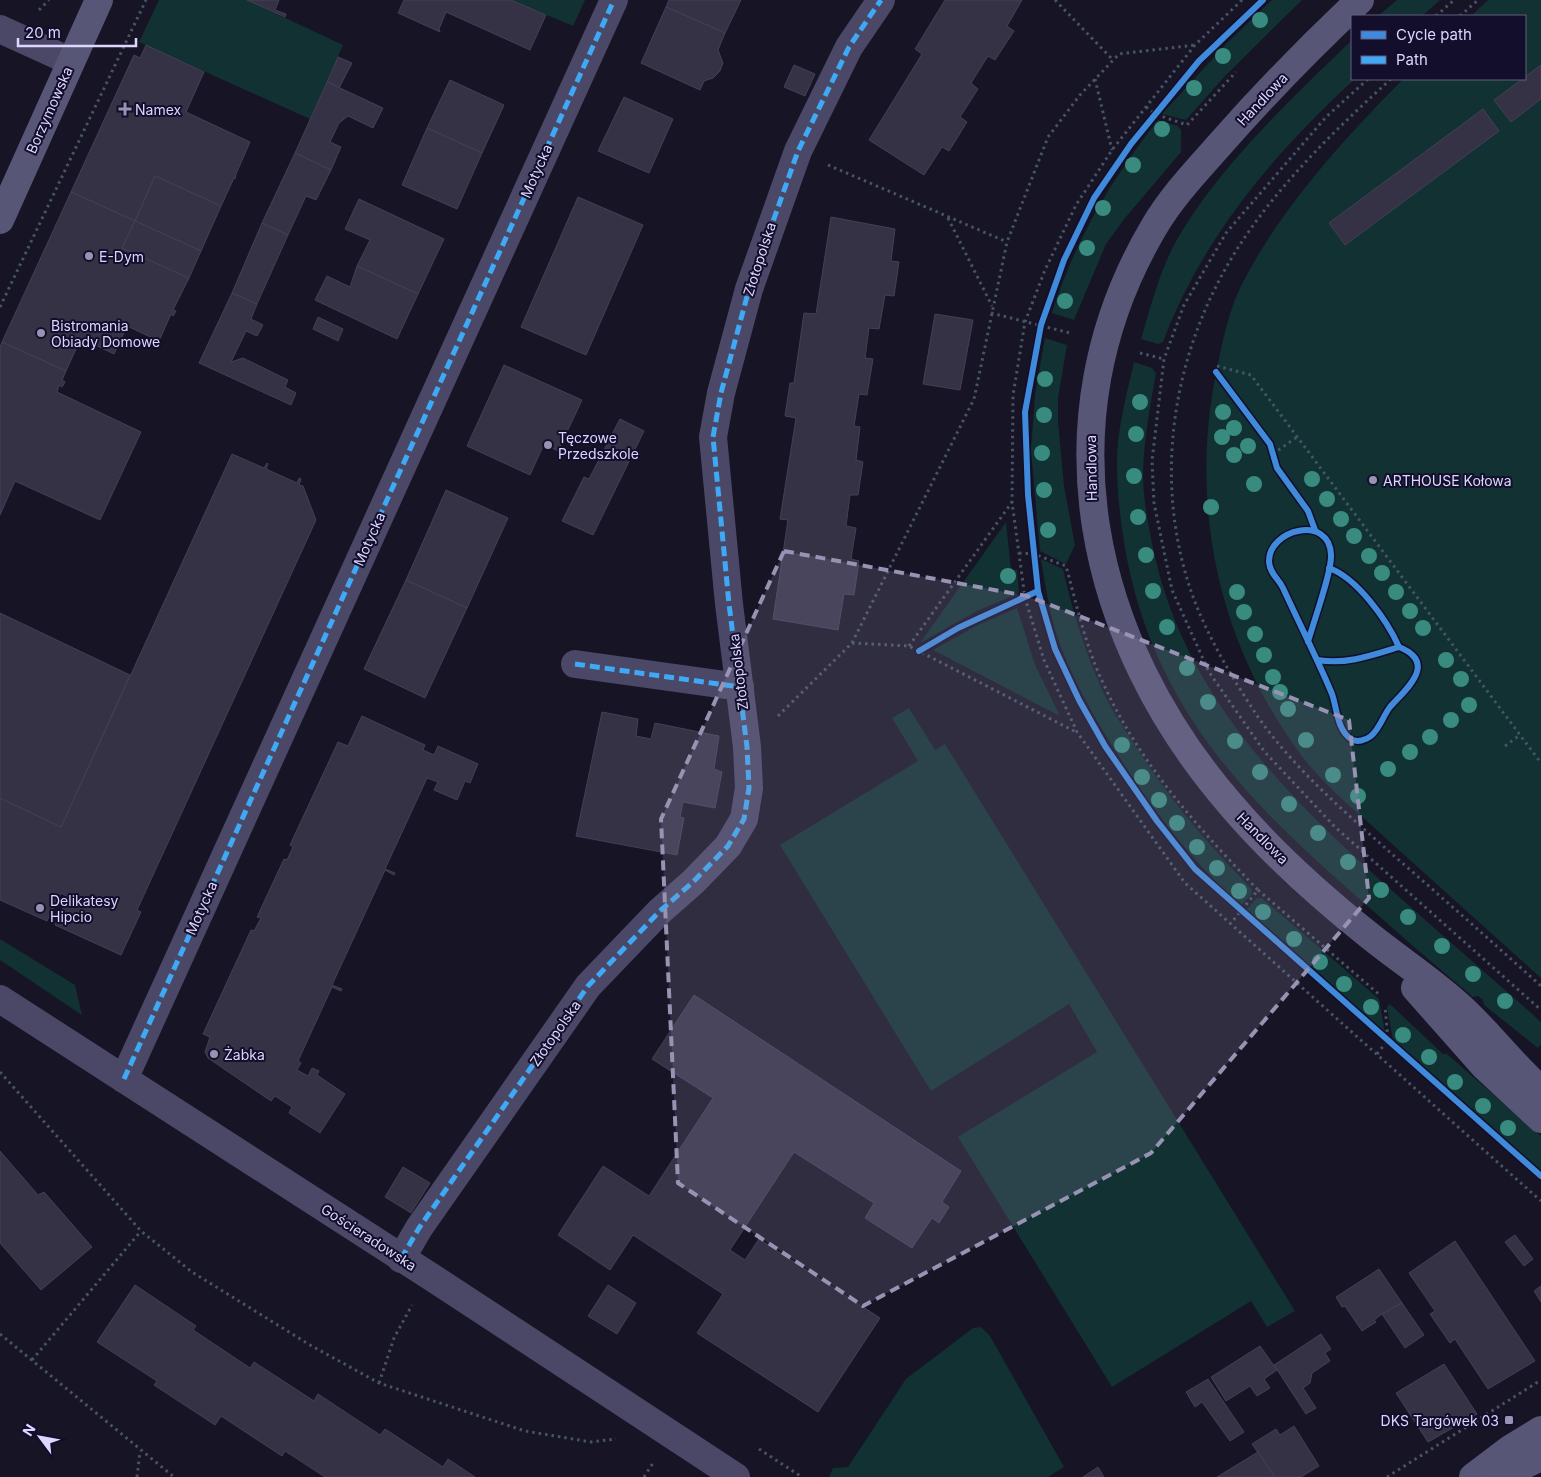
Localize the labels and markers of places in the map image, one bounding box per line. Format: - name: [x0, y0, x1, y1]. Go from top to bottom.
- place label: Namex: [135, 101, 182, 118]
- marker: Namex: [119, 103, 131, 115]
- place label: E-Dym: [99, 248, 144, 265]
- marker: E-Dym: [83, 250, 95, 262]
- place label: Bistromania Obiady Domowe: [51, 317, 160, 350]
- marker: Bistromania Obiady Domowe: [35, 327, 47, 339]
- place label: Tęczowe Przedszkole: [558, 429, 639, 462]
- marker: Tęczowe Przedszkole: [542, 439, 554, 451]
- place label: ARTHOUSE Kołowa: [1383, 472, 1512, 489]
- marker: ARTHOUSE Kołowa: [1367, 474, 1379, 486]
- place label: Delikatesy Hipcio: [50, 892, 119, 925]
- marker: Delikatesy Hipcio: [34, 902, 46, 914]
- place label: Żabka: [224, 1046, 265, 1063]
- marker: Żabka: [208, 1048, 220, 1060]
- place label: DKS Targówek 03: [1381, 1412, 1499, 1429]
- marker: DKS Targówek 03: [1503, 1414, 1515, 1426]

